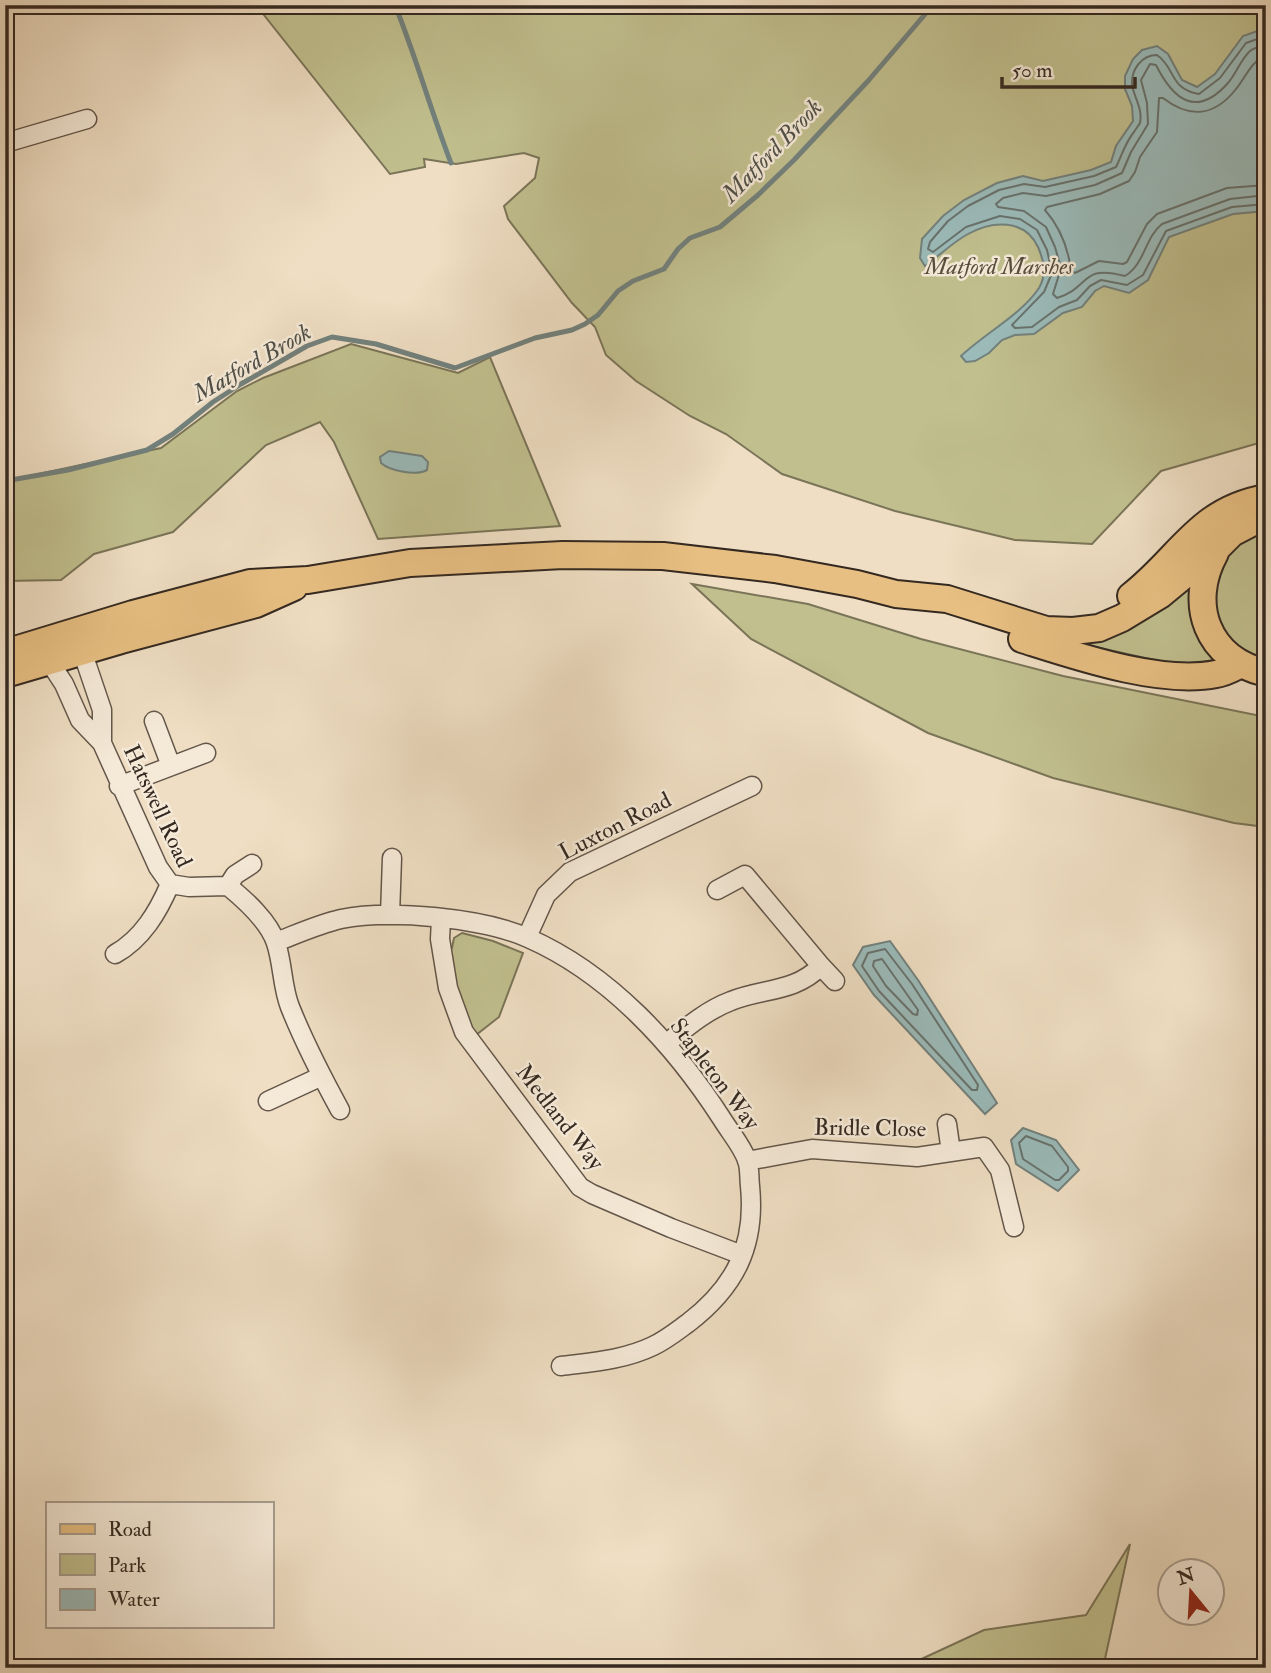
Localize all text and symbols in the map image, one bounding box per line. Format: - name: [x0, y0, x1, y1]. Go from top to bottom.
- scale bar: [1002, 46, 1134, 90]
- text: 50 m: [1012, 57, 1053, 84]
- water label: Matford Brook: [714, 93, 829, 211]
- park label: Matford Marshes: [923, 252, 1074, 281]
- water label: Matford Brook: [185, 317, 317, 410]
- street label: Hatswell Road: [117, 740, 199, 872]
- street label: Luxton Road: [554, 785, 676, 867]
- street label: Stapleton Way: [663, 1012, 767, 1137]
- street label: Medland Way: [510, 1058, 611, 1177]
- street label: Bridle Close: [814, 1113, 927, 1143]
- legend: [46, 1502, 273, 1628]
- text: Road: [108, 1516, 153, 1543]
- text: Park: [108, 1552, 146, 1579]
- north arrow: [1156, 1558, 1226, 1628]
- text: N: [1173, 1562, 1199, 1591]
- text: Water: [107, 1586, 160, 1613]

